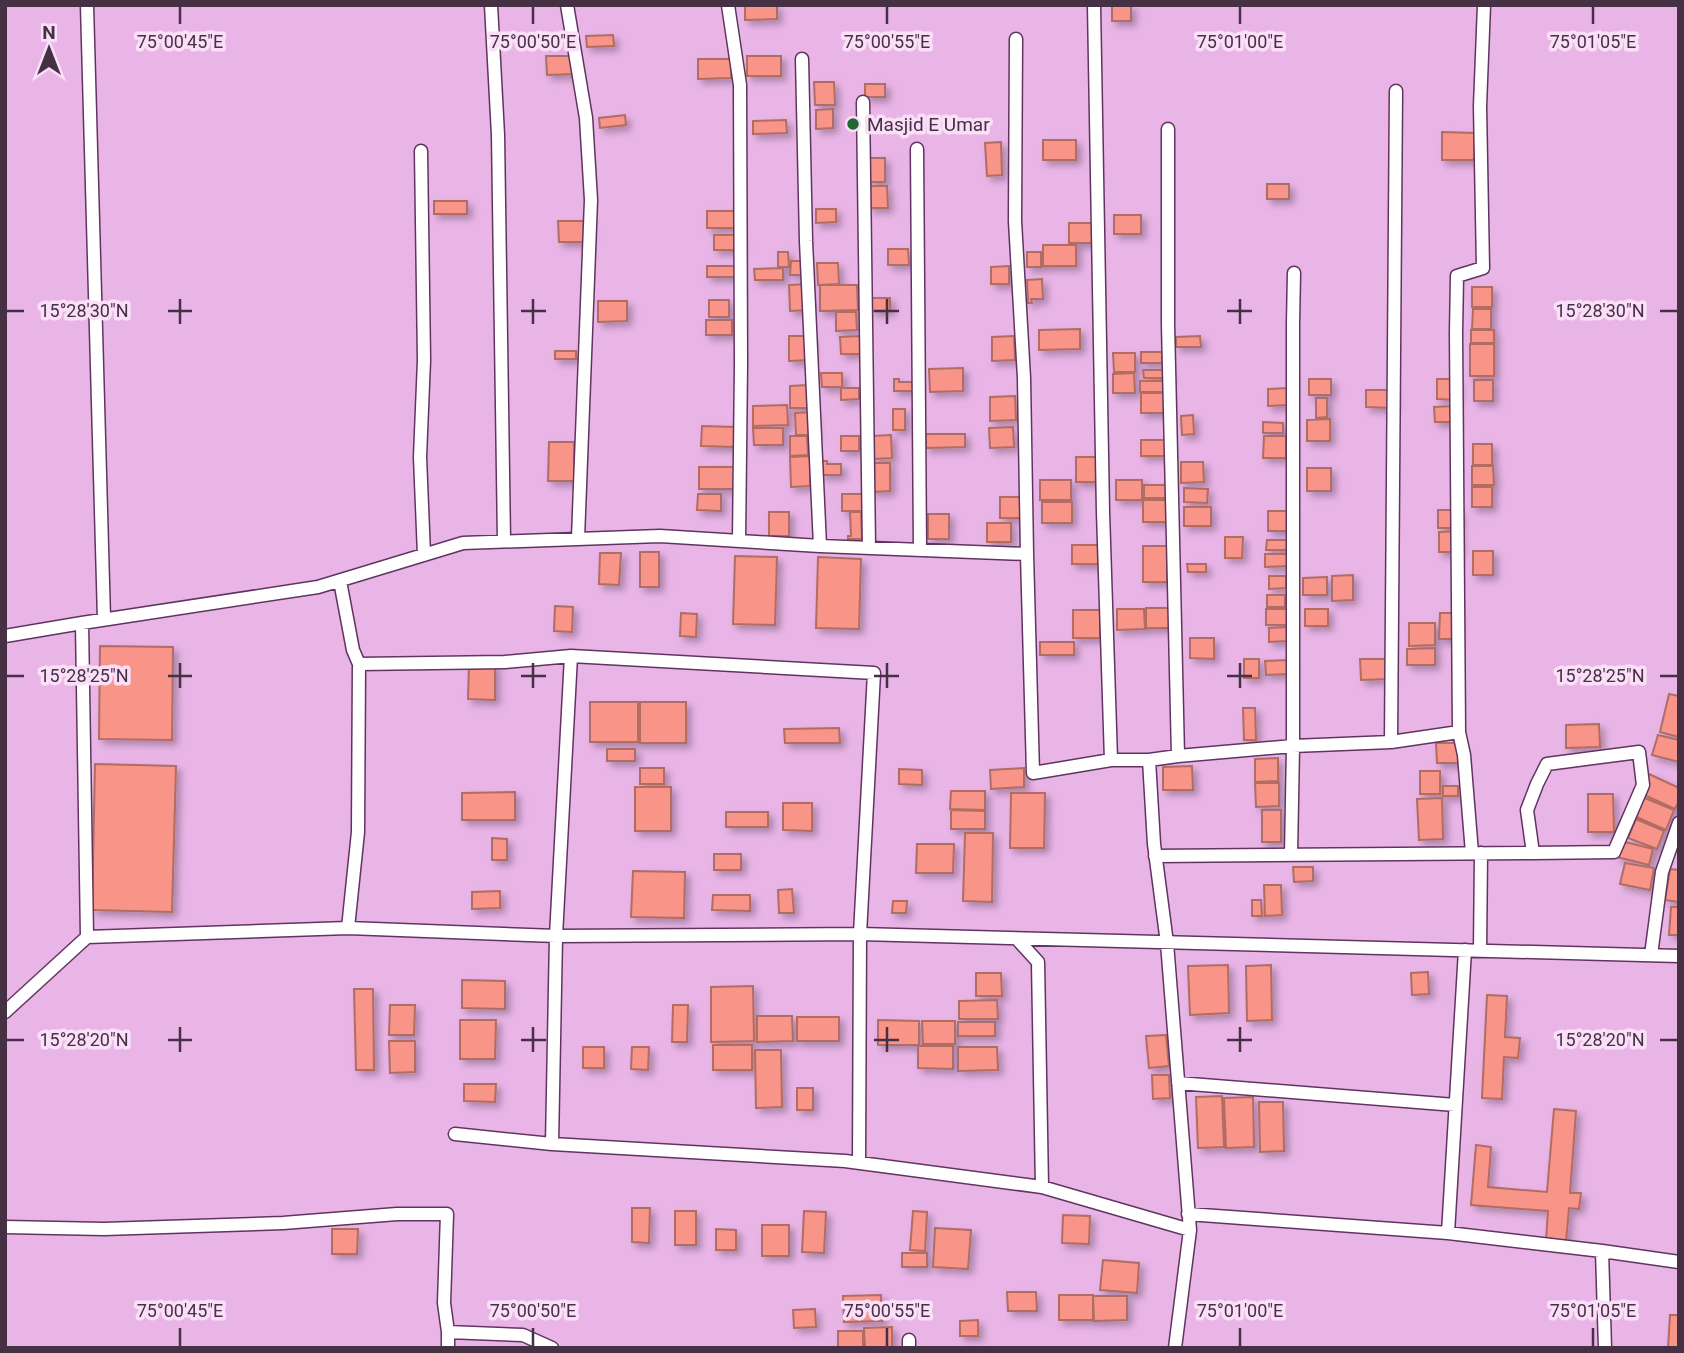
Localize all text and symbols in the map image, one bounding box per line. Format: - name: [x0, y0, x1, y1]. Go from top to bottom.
- north arrow: [14, 14, 84, 84]
- text: N: [42, 21, 56, 44]
- text: 75°00'45"E: [137, 31, 223, 52]
- text: 75°00'50"E: [490, 31, 576, 52]
- text: 75°00'55"E: [844, 31, 930, 52]
- text: 75°01'00"E: [1197, 31, 1283, 52]
- text: 75°01'05"E: [1550, 31, 1636, 52]
- place label: Masjid E Umar: [867, 113, 990, 136]
- marker: Masjid E Umar: [845, 116, 861, 132]
- text: 15°28'30"N: [39, 300, 129, 321]
- text: 15°28'30"N: [1555, 300, 1645, 321]
- text: 15°28'25"N: [39, 665, 129, 686]
- text: 15°28'25"N: [1555, 665, 1645, 686]
- text: 15°28'20"N: [39, 1029, 129, 1050]
- text: 15°28'20"N: [1555, 1029, 1645, 1050]
- text: 75°00'45"E: [137, 1300, 223, 1321]
- text: 75°00'50"E: [490, 1300, 576, 1321]
- text: 75°00'55"E: [844, 1300, 930, 1321]
- text: 75°01'00"E: [1197, 1300, 1283, 1321]
- text: 75°01'05"E: [1550, 1300, 1636, 1321]

